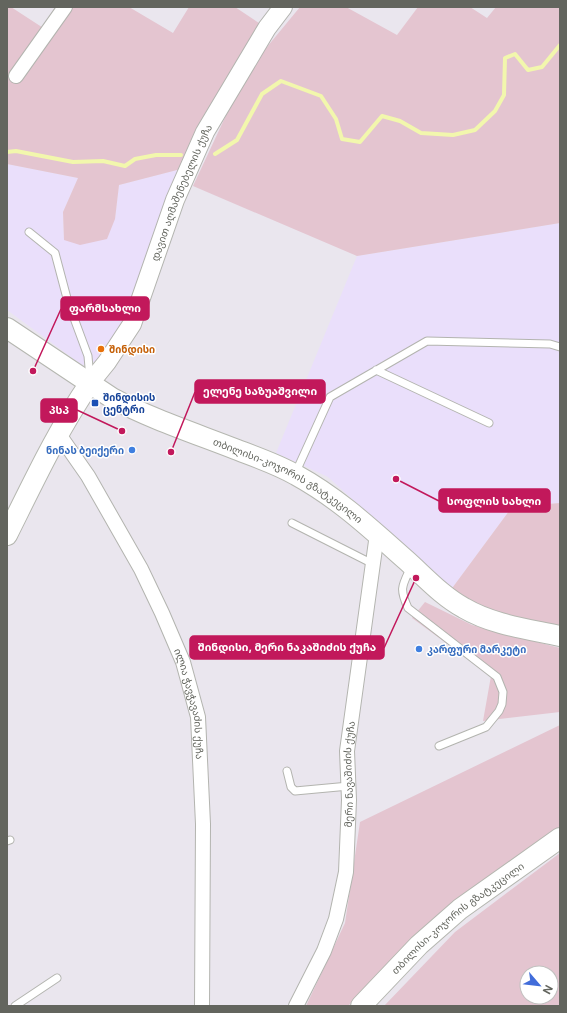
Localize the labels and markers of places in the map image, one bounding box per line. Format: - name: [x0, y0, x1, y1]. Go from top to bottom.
- callout: ფარმსახლი: [61, 297, 149, 320]
- place label: შინდისი: [109, 343, 155, 356]
- marker: შინდისი: [96, 344, 106, 354]
- callout: ელენე საზუაშვილი: [195, 380, 325, 403]
- place label: შინდისის ცენტრი: [103, 391, 155, 416]
- marker: შინდისის ცენტრი: [90, 398, 100, 408]
- callout: პსპ: [41, 399, 77, 422]
- place label: ნინას ბეიქერი: [46, 444, 124, 457]
- marker: ნინას ბეიქერი: [127, 445, 137, 455]
- callout: სოფლის სახლი: [439, 489, 550, 512]
- callout: შინდისი, მერი ნაკაშიძის ქუჩა: [190, 636, 384, 659]
- place label: კარფური მარკეტი: [427, 643, 526, 656]
- marker: კარფური მარკეტი: [414, 644, 424, 654]

